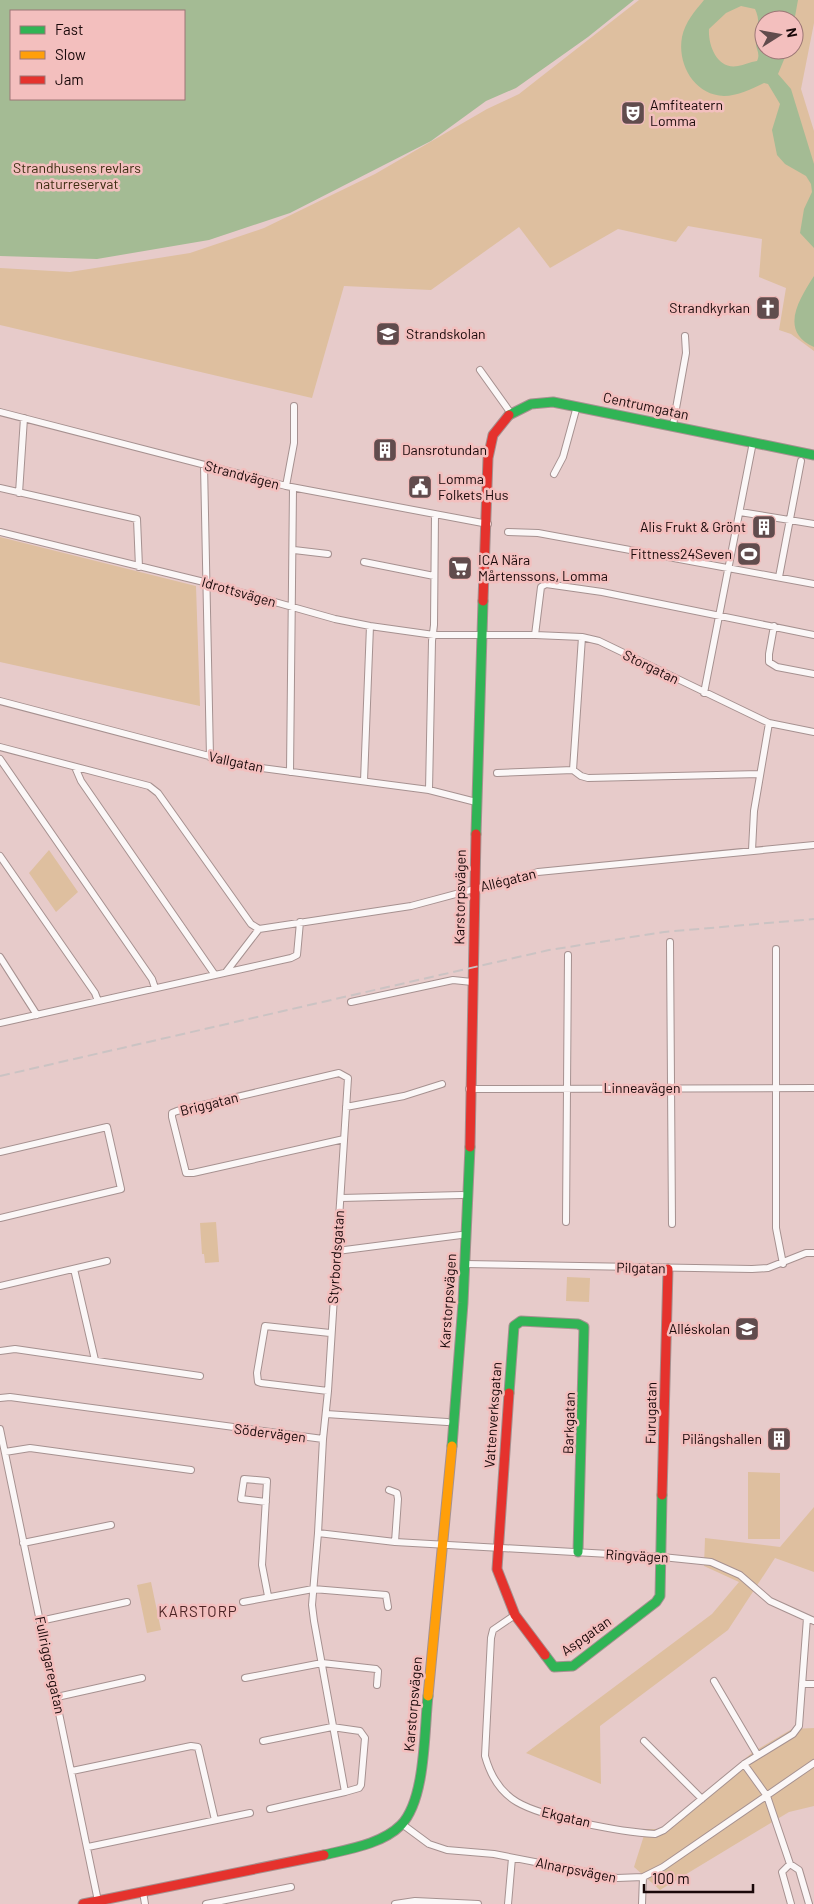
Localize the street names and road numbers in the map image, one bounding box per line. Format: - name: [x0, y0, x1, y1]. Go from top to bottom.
- street label: Centrumgatan: [602, 388, 690, 423]
- street label: Strandvägen: [203, 456, 281, 493]
- street label: Idrottsvägen: [200, 573, 278, 610]
- street label: Storgatan: [621, 646, 682, 687]
- street label: Vallgatan: [207, 747, 265, 776]
- street label: Karstorpsvägen: [450, 849, 469, 945]
- street label: Allégatan: [478, 864, 537, 895]
- street label: Linneavägen: [603, 1079, 681, 1096]
- street label: Briggatan: [178, 1088, 240, 1119]
- street label: Styrbordsgatan: [324, 1210, 347, 1304]
- street label: Karstorpsvägen: [436, 1253, 459, 1349]
- street label: Pilgatan: [616, 1259, 666, 1276]
- street label: Vattenverksgatan: [480, 1361, 505, 1469]
- street label: Furugatan: [641, 1382, 660, 1444]
- street label: Barkgatan: [559, 1392, 578, 1454]
- street label: Södervägen: [233, 1420, 307, 1445]
- street label: Ringvägen: [605, 1545, 669, 1566]
- street label: Aspgatan: [557, 1612, 614, 1659]
- street label: Fullriggaregatan: [32, 1615, 69, 1715]
- street label: Karstorpsvägen: [400, 1656, 425, 1752]
- street label: Ekgatan: [540, 1803, 592, 1830]
- street label: Alnarpsvägen: [534, 1853, 618, 1886]

